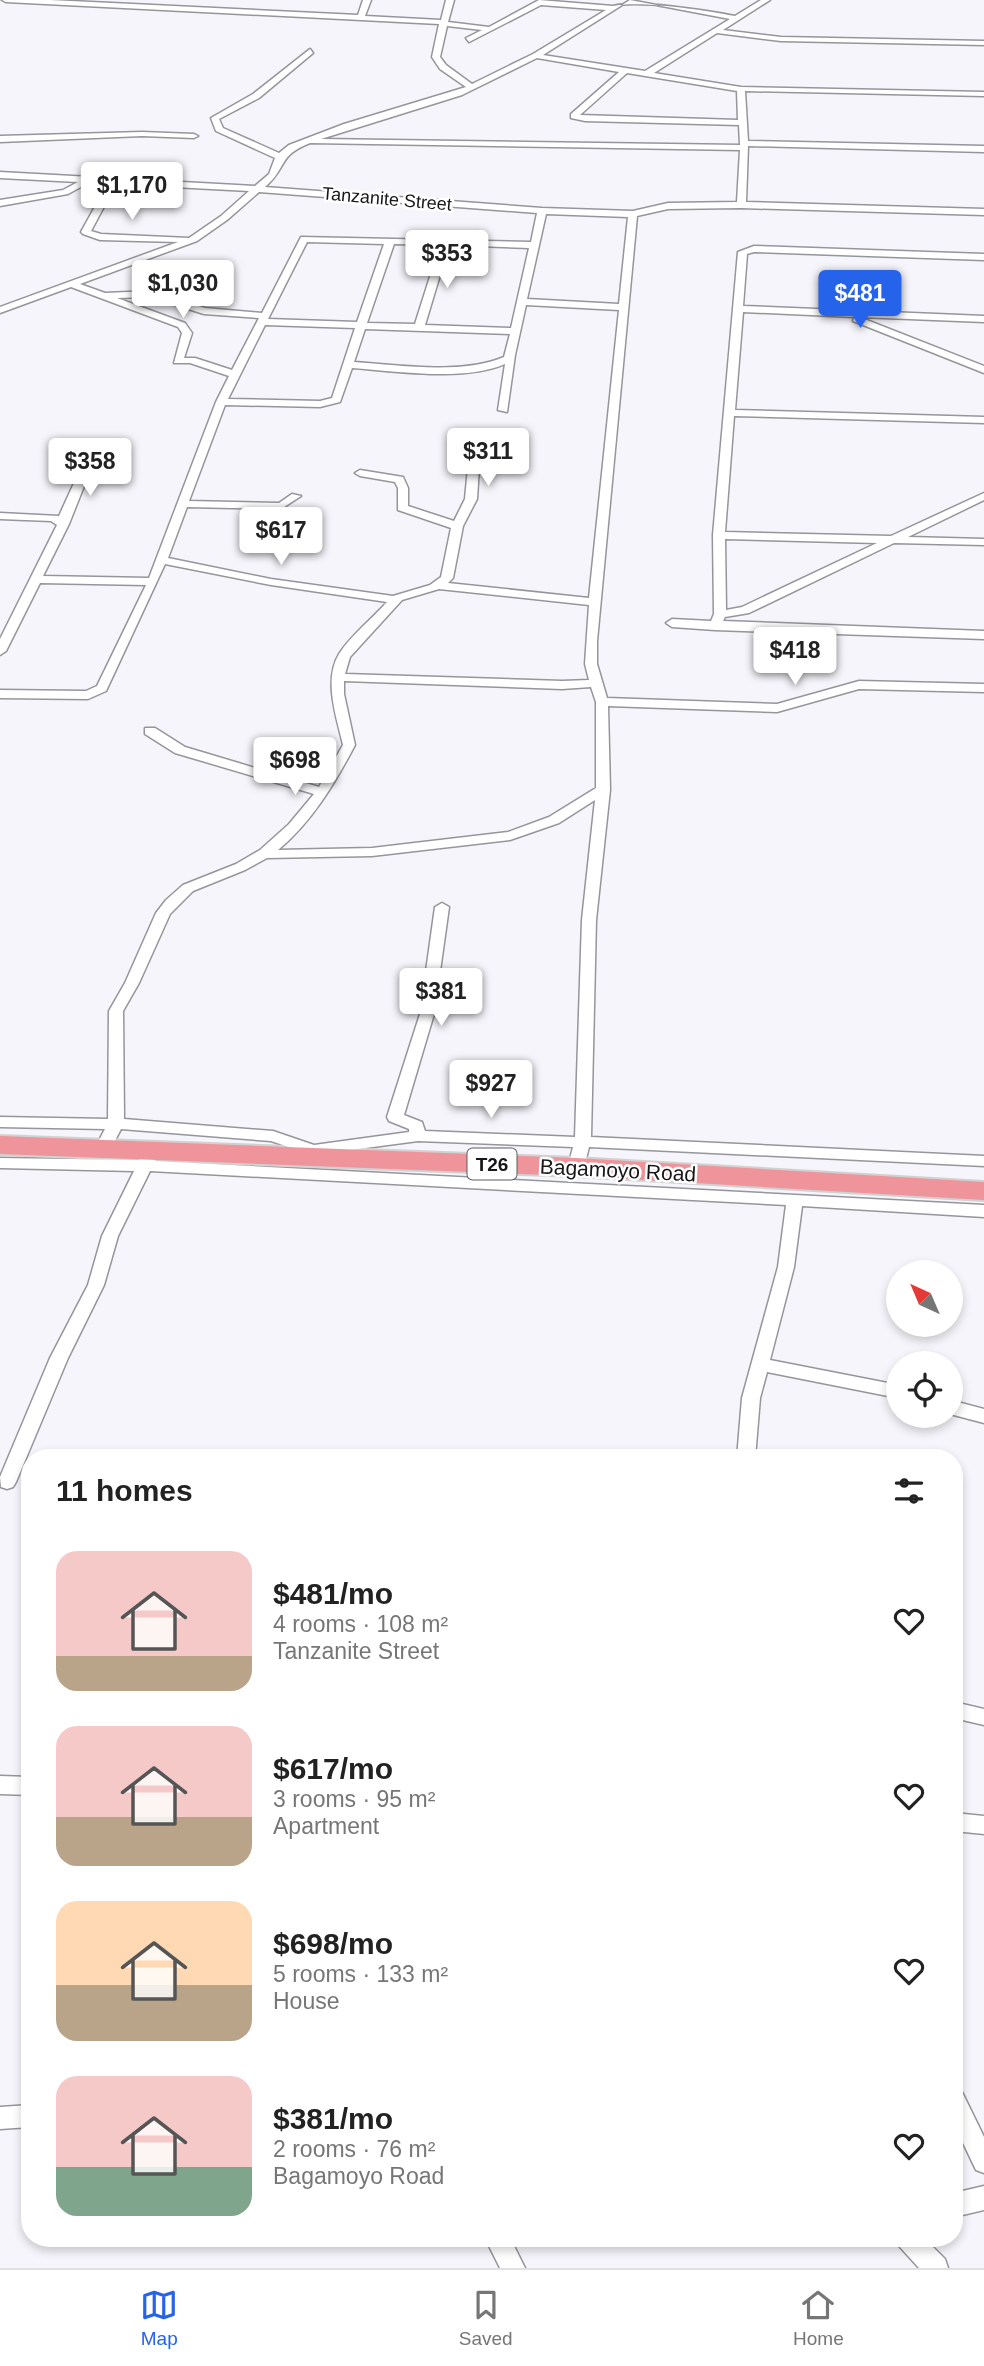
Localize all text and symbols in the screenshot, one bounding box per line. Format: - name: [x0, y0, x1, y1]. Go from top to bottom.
- pin: $1,170: [75, 162, 189, 222]
- text: $1,170: [97, 172, 167, 198]
- street label: Tanzanite Street: [321, 183, 453, 215]
- pin: $353: [406, 230, 488, 290]
- text: $353: [421, 240, 473, 266]
- pin: $1,030: [126, 260, 240, 320]
- text: $1,030: [148, 270, 218, 296]
- pin: $481: [819, 270, 901, 330]
- text: $481: [834, 280, 886, 306]
- pin: $311: [447, 428, 529, 488]
- pin: $358: [49, 438, 131, 498]
- text: $311: [463, 438, 513, 464]
- text: $358: [64, 448, 116, 474]
- pin: $617: [240, 508, 322, 567]
- text: $617: [255, 517, 307, 543]
- pin: $418: [754, 628, 836, 687]
- text: $418: [769, 637, 821, 663]
- pin: $698: [254, 738, 336, 797]
- text: $698: [269, 747, 321, 773]
- pin: $381: [400, 968, 482, 1028]
- text: $381: [415, 978, 467, 1004]
- pin: $927: [450, 1060, 532, 1120]
- text: $927: [465, 1070, 517, 1096]
- road number: T26: [468, 1148, 516, 1180]
- street label: Bagamoyo Road: [539, 1154, 697, 1186]
- north arrow: [886, 1260, 962, 1337]
- map controls: [886, 1260, 963, 1428]
- button: locate: [886, 1351, 963, 1428]
- icon: filters: [890, 1472, 928, 1510]
- text: 11 homes: [56, 1474, 193, 1507]
- text: $481/mo: [273, 1577, 393, 1610]
- icon: home: [112, 1579, 196, 1663]
- icon: heart: [890, 1602, 928, 1640]
- text: 4 rooms · 108 m²: [273, 1611, 448, 1637]
- text: Tanzanite Street: [273, 1638, 439, 1664]
- text: $617/mo: [273, 1752, 393, 1785]
- icon: home: [112, 1754, 196, 1838]
- icon: heart: [890, 1777, 928, 1815]
- text: 3 rooms · 95 m²: [273, 1786, 435, 1812]
- text: Apartment: [273, 1813, 379, 1839]
- text: $698/mo: [273, 1927, 393, 1960]
- icon: home: [112, 1929, 196, 2013]
- icon: heart: [890, 1952, 928, 1990]
- text: 5 rooms · 133 m²: [273, 1961, 448, 1987]
- text: House: [273, 1988, 339, 2014]
- text: $381/mo: [273, 2102, 393, 2135]
- icon: home: [112, 2104, 196, 2188]
- icon: heart: [890, 2127, 928, 2165]
- text: 2 rooms · 76 m²: [273, 2136, 435, 2162]
- text: Bagamoyo Road: [273, 2163, 444, 2189]
- tab: Map: [140, 2286, 178, 2350]
- tab: Saved: [459, 2286, 513, 2350]
- tab: Home: [793, 2286, 844, 2350]

